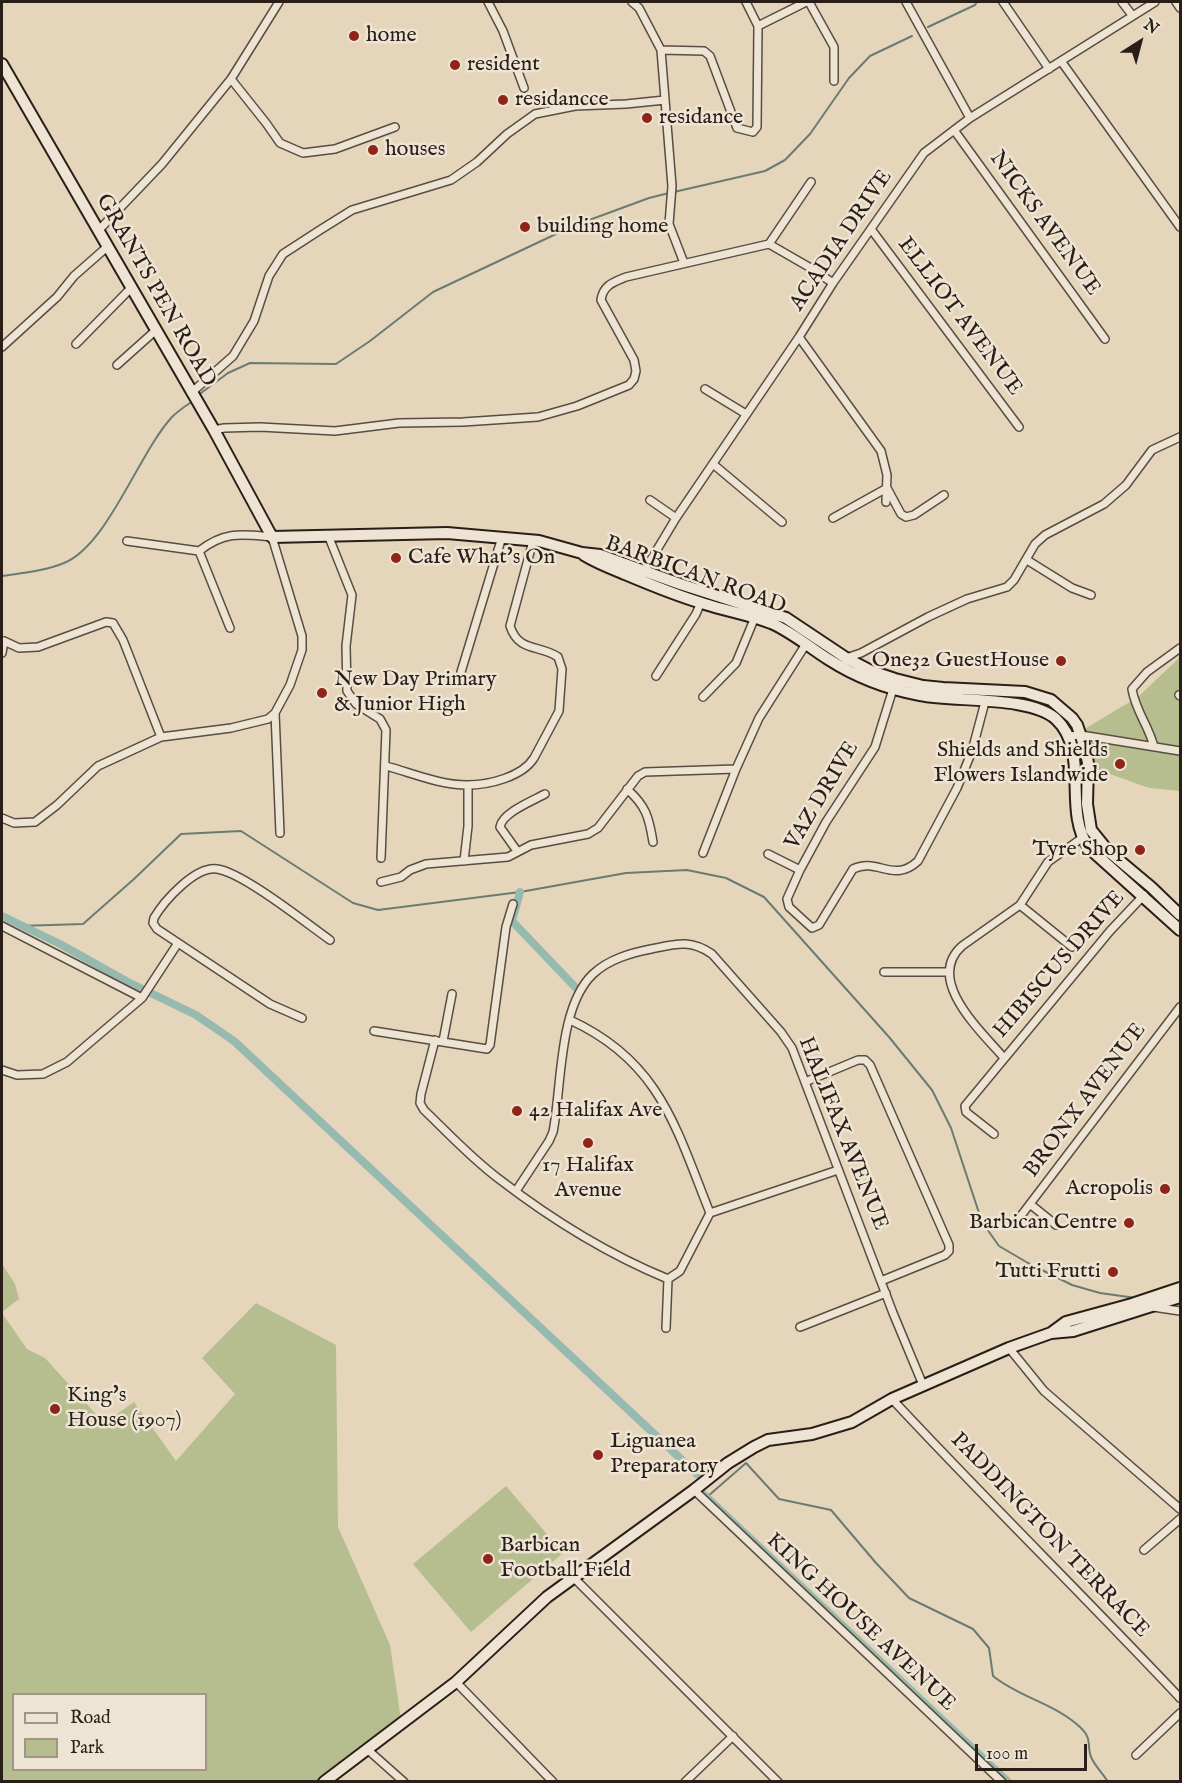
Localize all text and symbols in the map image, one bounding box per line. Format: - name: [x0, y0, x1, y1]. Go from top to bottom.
- north arrow: [1110, 12, 1170, 72]
- text: N: [1139, 15, 1162, 40]
- place label: home: [366, 23, 416, 49]
- marker: home: [347, 29, 361, 43]
- place label: resident: [467, 52, 540, 78]
- marker: resident: [448, 58, 462, 72]
- place label: residancce: [515, 87, 609, 113]
- marker: residancce: [496, 93, 510, 107]
- place label: residance: [659, 105, 743, 131]
- marker: residance: [640, 111, 654, 125]
- place label: houses: [385, 137, 445, 163]
- marker: houses: [366, 143, 380, 157]
- street label: NICKS AVENUE: [983, 146, 1105, 302]
- street label: ACADIA DRIVE: [785, 165, 899, 317]
- street label: GRANTS PEN ROAD: [89, 190, 221, 392]
- place label: building home: [537, 214, 668, 240]
- marker: building home: [518, 220, 532, 234]
- street label: ELLIOT AVENUE: [891, 233, 1027, 401]
- street label: BARBICAN ROAD: [601, 531, 789, 621]
- place label: Cafe What's On: [408, 545, 555, 571]
- marker: Cafe What's On: [389, 551, 403, 565]
- place label: One32 GuestHouse: [872, 648, 1049, 674]
- marker: One32 GuestHouse: [1054, 654, 1068, 668]
- place label: New Day Primary & Junior High: [334, 667, 496, 718]
- marker: New Day Primary & Junior High: [315, 686, 329, 700]
- street label: VAZ DRIVE: [780, 737, 866, 855]
- place label: Shields and Shields Flowers Islandwide: [933, 738, 1108, 790]
- marker: Shields and Shields Flowers Islandwide: [1113, 757, 1127, 771]
- place label: Tyre Shop: [1033, 837, 1128, 863]
- marker: Tyre Shop: [1133, 843, 1147, 857]
- street label: HIBISCUS DRIVE: [989, 886, 1131, 1044]
- street label: BRONX AVENUE: [1019, 1019, 1153, 1183]
- street label: HALIFAX AVENUE: [791, 1033, 893, 1235]
- place label: 42 Halifax Ave: [529, 1098, 662, 1124]
- marker: 42 Halifax Ave: [510, 1104, 524, 1118]
- marker: 17 Halifax Avenue: [581, 1136, 595, 1150]
- place label: 17 Halifax Avenue: [542, 1153, 634, 1204]
- place label: Acropolis: [1065, 1176, 1153, 1202]
- marker: Acropolis: [1158, 1182, 1172, 1196]
- place label: Barbican Centre: [969, 1210, 1117, 1236]
- marker: Barbican Centre: [1122, 1216, 1136, 1230]
- place label: Tutti Frutti: [996, 1259, 1101, 1285]
- marker: Tutti Frutti: [1106, 1265, 1120, 1279]
- place label: King's House (1907): [67, 1383, 182, 1434]
- marker: King's House (1907): [48, 1402, 62, 1416]
- street label: PADDINGTON TERRACE: [944, 1428, 1154, 1644]
- place label: Liguanea Preparatory: [610, 1429, 718, 1480]
- marker: Liguanea Preparatory: [591, 1448, 605, 1462]
- street label: KING HOUSE AVENUE: [760, 1528, 960, 1718]
- place label: Barbican Football Field: [500, 1533, 631, 1585]
- marker: Barbican Football Field: [481, 1552, 495, 1566]
- legend: [12, 1693, 207, 1771]
- text: Road: [70, 1707, 111, 1730]
- scale bar: [978, 1732, 1090, 1770]
- text: Park: [70, 1737, 104, 1760]
- text: 100 m: [986, 1743, 1028, 1766]

